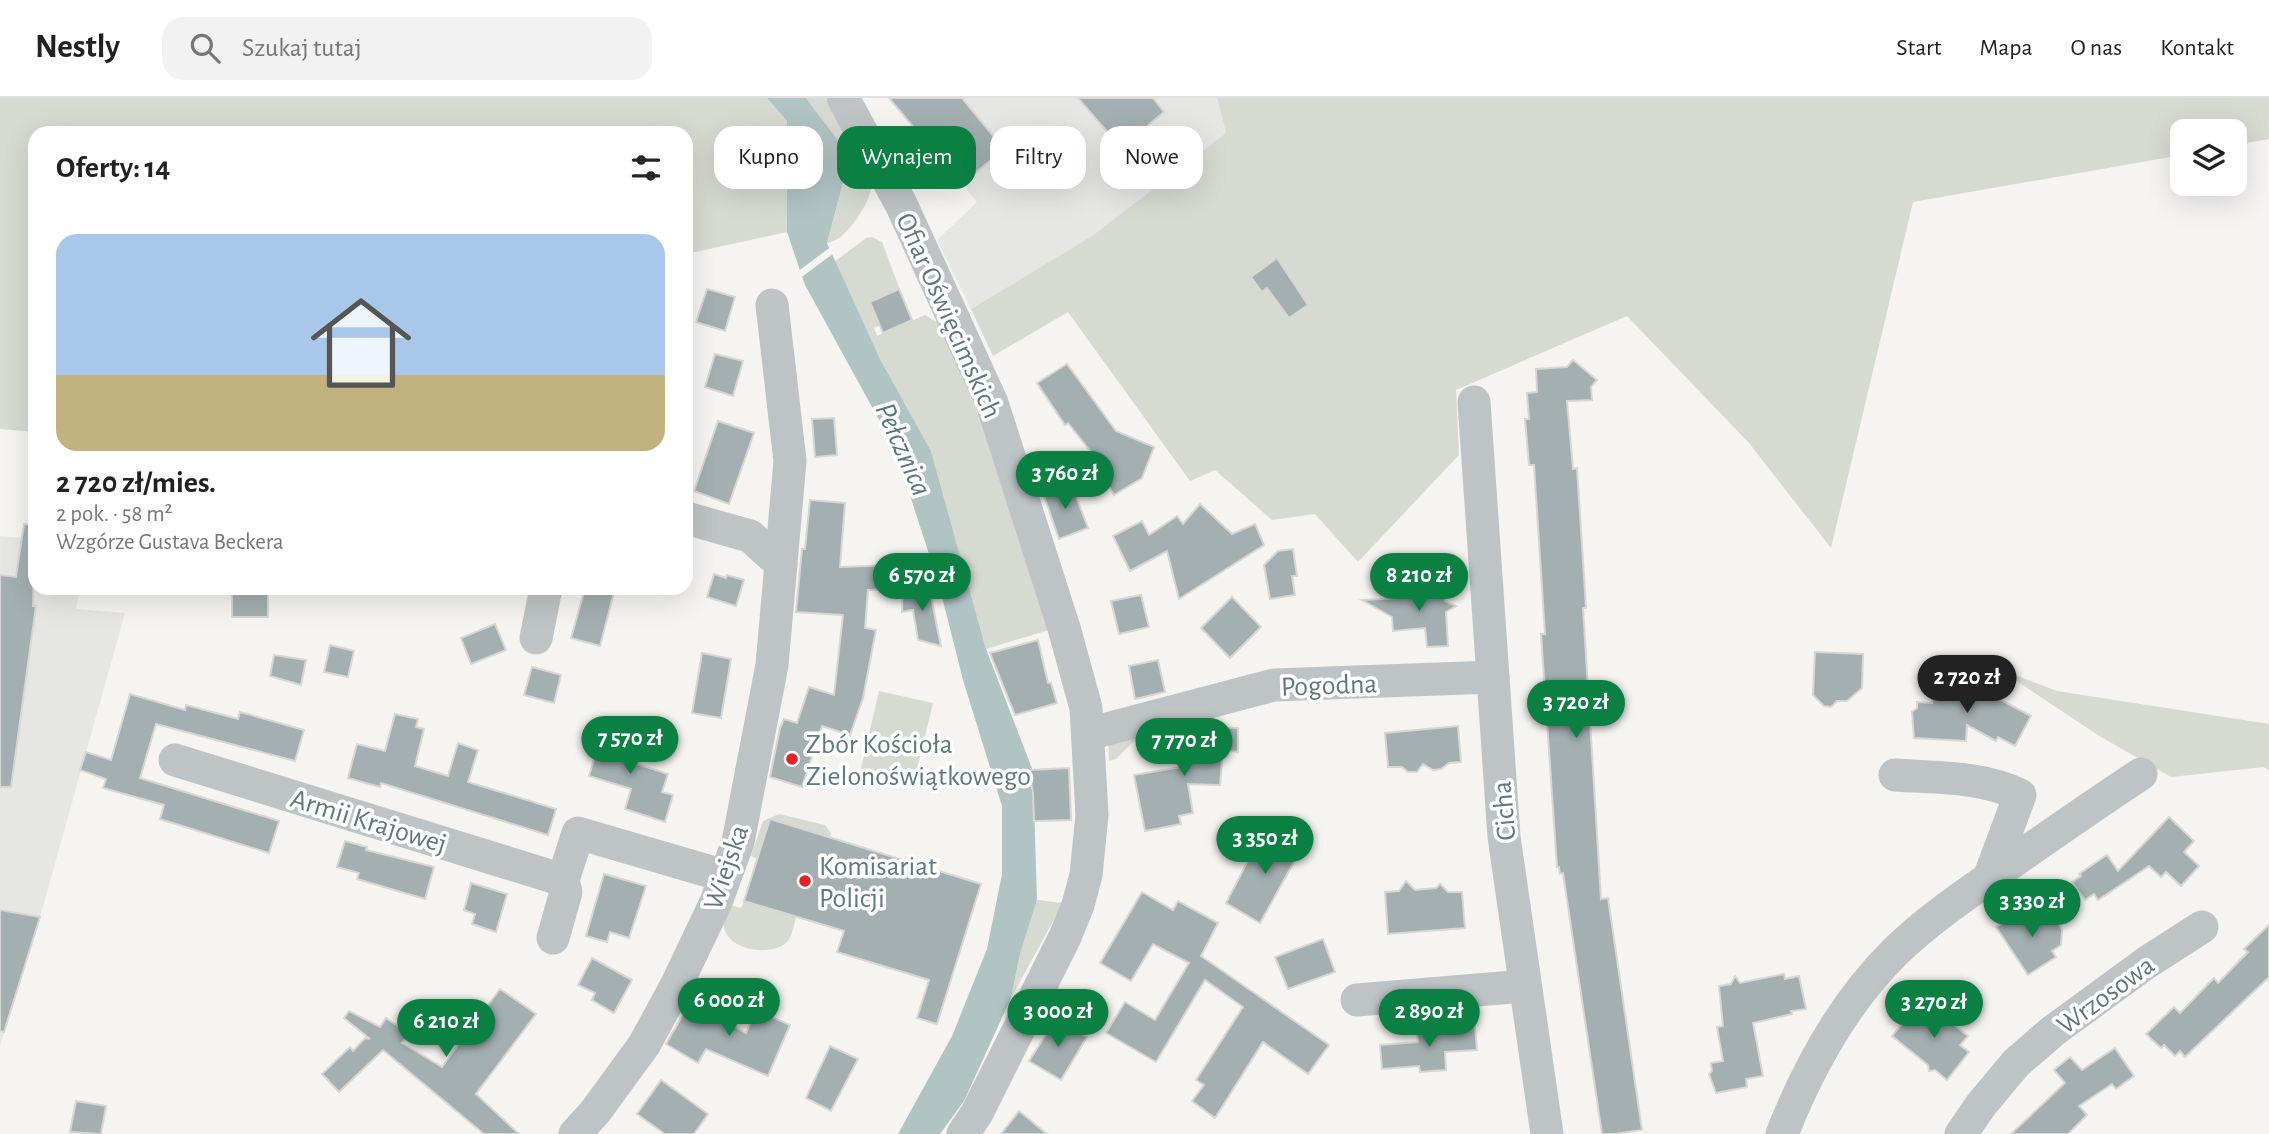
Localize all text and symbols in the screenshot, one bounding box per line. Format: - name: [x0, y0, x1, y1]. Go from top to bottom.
- search box: [162, 17, 652, 80]
- icon: search: [186, 29, 224, 67]
- text: Nestly: [35, 31, 120, 64]
- text: Szukaj tutaj: [242, 35, 362, 61]
- text: Start: [1896, 36, 1941, 60]
- text: Mapa: [1979, 36, 2033, 60]
- text: O nas: [2071, 36, 2122, 60]
- text: Kontakt: [2160, 36, 2234, 60]
- map controls: [2170, 119, 2247, 196]
- button: layers: [2170, 119, 2247, 196]
- chip: Kupno: [714, 126, 823, 189]
- chip: Wynajem: [837, 126, 976, 189]
- chip: Filtry: [990, 126, 1086, 189]
- chip: Nowe: [1100, 126, 1203, 189]
- icon: filters: [627, 149, 665, 187]
- text: Oferty: 14: [56, 153, 170, 183]
- street label: Ofiar Oświęcimskich: [890, 209, 1006, 423]
- icon: home: [298, 280, 424, 406]
- water label: Pełcznica: [869, 398, 937, 500]
- pin: 3 760 zł: [993, 452, 1137, 511]
- text: 3 760 zł: [1032, 462, 1098, 485]
- text: 2 720 zł/mies.: [56, 468, 216, 498]
- text: 2 pok. · 58 m²: [56, 503, 173, 526]
- text: Wzgórze Gustava Beckera: [56, 531, 284, 554]
- pin: 6 570 zł: [850, 554, 994, 613]
- pin: 8 210 zł: [1347, 554, 1491, 613]
- text: 6 570 zł: [889, 564, 955, 587]
- text: 8 210 zł: [1386, 564, 1452, 587]
- pin: 2 720 zł: [1895, 656, 2039, 715]
- text: 2 720 zł: [1934, 666, 2000, 689]
- street label: Pogodna: [1280, 670, 1378, 702]
- pin: 3 720 zł: [1504, 680, 1648, 740]
- text: 3 720 zł: [1543, 691, 1609, 714]
- pin: 7 570 zł: [558, 716, 702, 776]
- pin: 7 770 zł: [1112, 718, 1256, 778]
- text: 7 570 zł: [597, 727, 663, 750]
- text: 7 770 zł: [1151, 729, 1217, 752]
- place label: Zbór Kościoła Zielonoświątkowego: [806, 731, 1031, 791]
- marker: Zbór Kościoła Zielonoświątkowego: [784, 751, 800, 767]
- street label: Cicha: [1488, 780, 1522, 842]
- street label: Armii Krajowej: [287, 785, 450, 859]
- pin: 3 350 zł: [1193, 816, 1337, 876]
- street label: Wiejska: [699, 822, 754, 914]
- text: 3 350 zł: [1232, 827, 1298, 850]
- place label: Komisariat Policji: [819, 853, 937, 913]
- marker: Komisariat Policji: [797, 873, 813, 889]
- pin: 3 330 zł: [1960, 880, 2104, 939]
- text: 3 330 zł: [1999, 890, 2065, 913]
- street label: Wrzosowa: [2052, 951, 2160, 1040]
- pin: 6 000 zł: [657, 978, 801, 1038]
- pin: 3 270 zł: [1862, 981, 2006, 1040]
- text: 6 000 zł: [694, 989, 764, 1012]
- pin: 3 000 zł: [986, 990, 1130, 1049]
- pin: 2 890 zł: [1357, 990, 1501, 1049]
- text: 3 270 zł: [1901, 991, 1967, 1014]
- pin: 6 210 zł: [374, 1000, 518, 1059]
- text: 3 000 zł: [1023, 1000, 1093, 1023]
- text: 2 890 zł: [1395, 1000, 1463, 1023]
- text: 6 210 zł: [413, 1010, 479, 1033]

